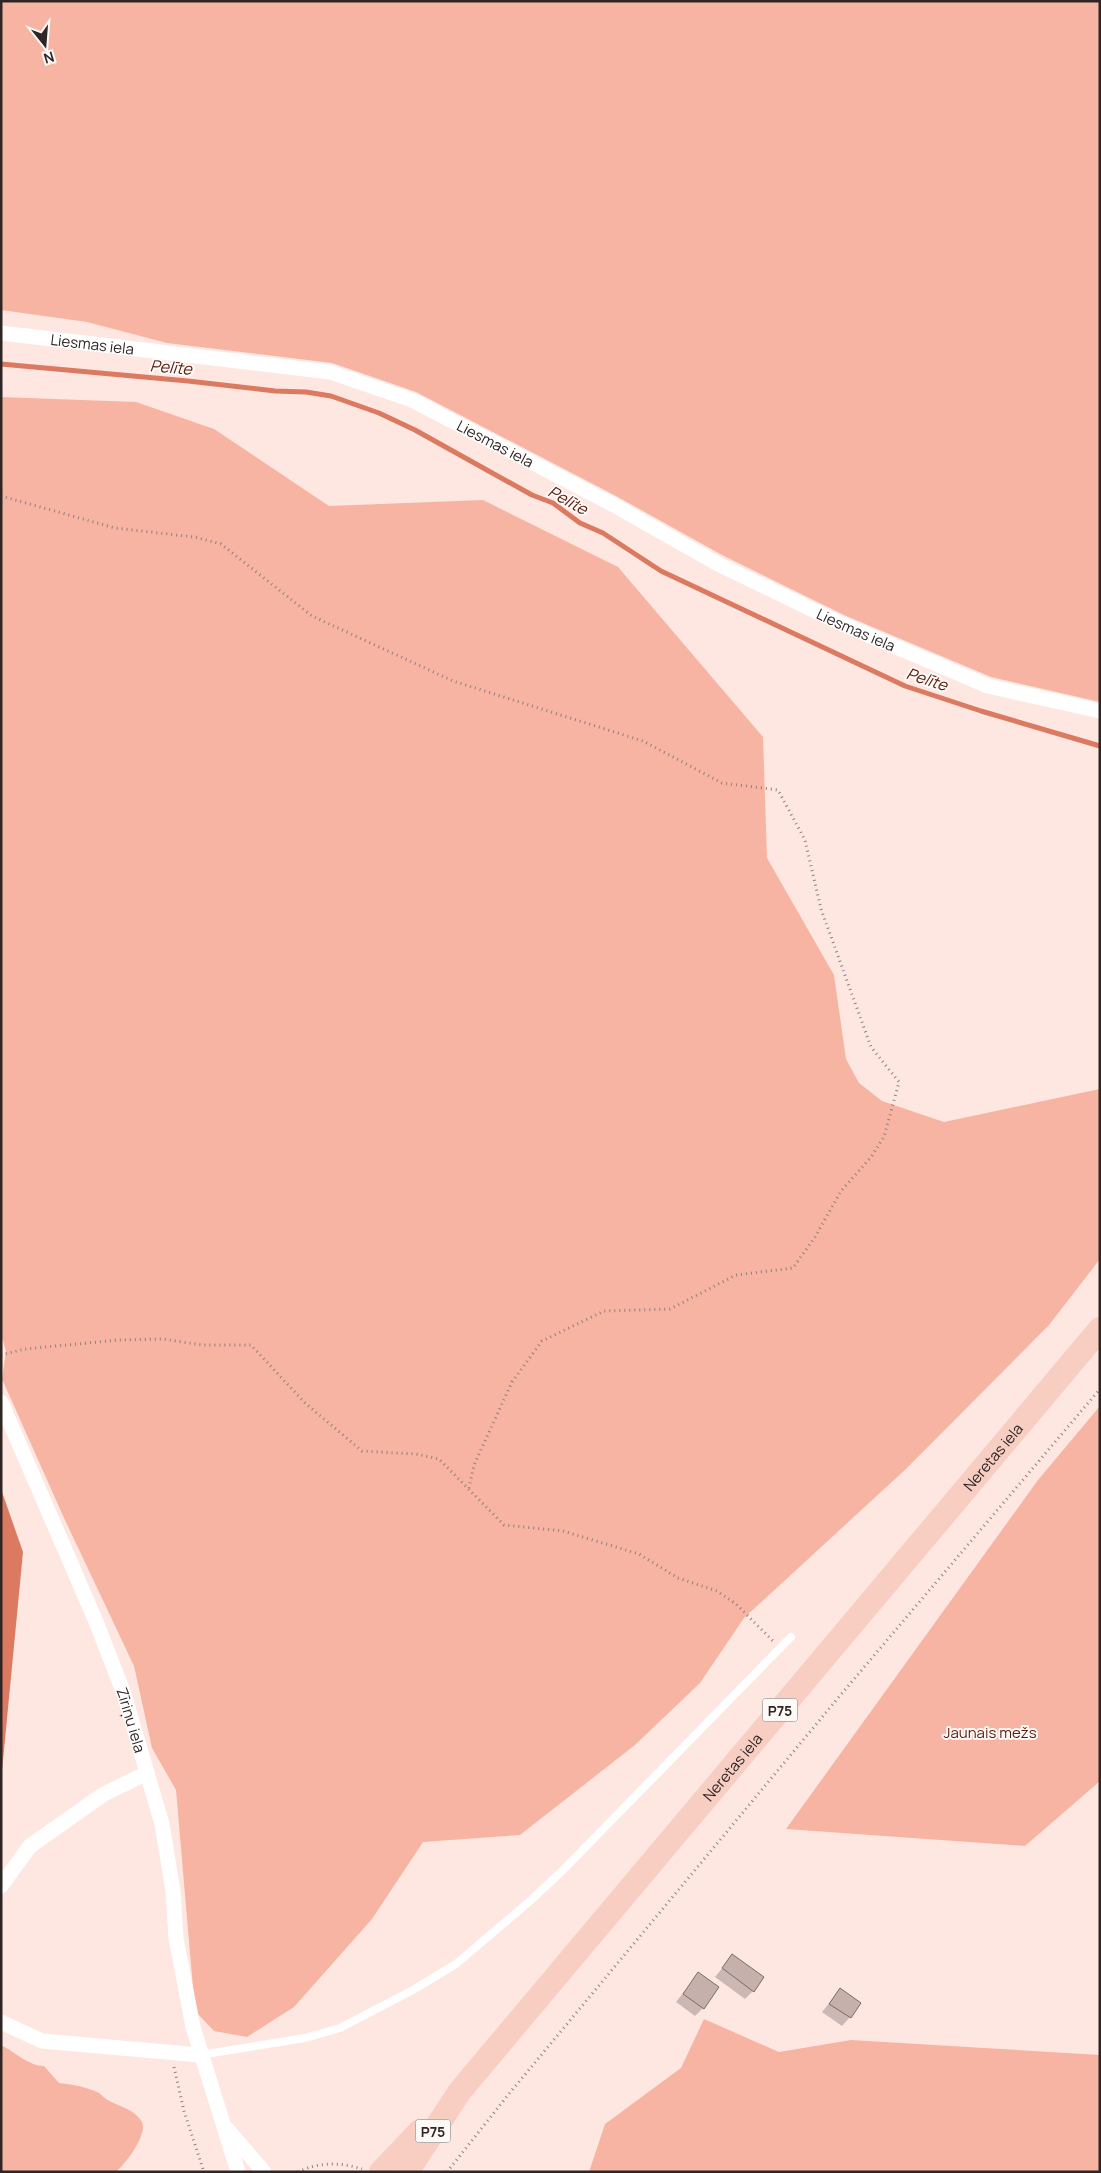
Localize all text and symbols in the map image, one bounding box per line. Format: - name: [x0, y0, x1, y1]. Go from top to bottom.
- north arrow: [20, 20, 70, 70]
- text: N: [41, 47, 57, 68]
- street label: Liesmas iela: [49, 328, 135, 359]
- water label: Pelīte: [149, 354, 194, 380]
- street label: Liesmas iela: [453, 415, 538, 472]
- water label: Pelīte: [544, 480, 593, 521]
- street label: Liesmas iela: [813, 603, 899, 656]
- water label: Pelīte: [904, 662, 952, 696]
- street label: Neretas iela: [958, 1418, 1027, 1495]
- street label: Zīriņu iela: [112, 1684, 151, 1755]
- road number: P75: [762, 1698, 798, 1722]
- park label: Jaunais mežs: [943, 1722, 1037, 1743]
- street label: Neretas iela: [698, 1729, 767, 1805]
- road number: P75: [416, 2120, 450, 2142]

